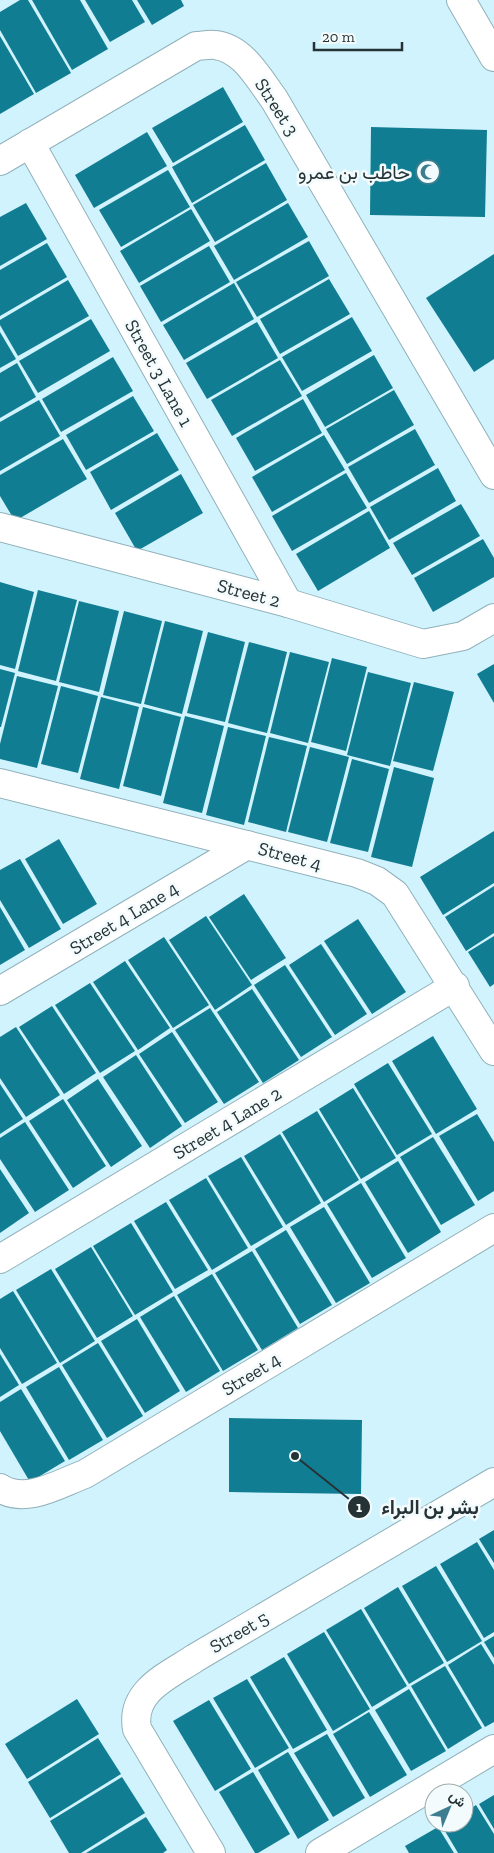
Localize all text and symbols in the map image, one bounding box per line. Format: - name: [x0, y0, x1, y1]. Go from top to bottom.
- scale bar: [314, 20, 402, 52]
- text: 20 m: [322, 28, 355, 46]
- street label: Street 3: [250, 74, 304, 140]
- mosque icon: حاطب بن عمرو: [415, 159, 441, 185]
- place label: حاطب بن عمرو: [298, 161, 410, 184]
- street label: Street 3 Lane 1: [120, 315, 198, 431]
- street label: Street 2: [215, 574, 283, 612]
- street label: Street 4: [256, 837, 324, 875]
- street label: Street 4 Lane 4: [65, 877, 183, 959]
- street label: Street 4 Lane 2: [169, 1082, 285, 1164]
- street label: Street 4: [217, 1348, 285, 1400]
- callout: بشر بن البراء: [347, 1489, 489, 1524]
- text: بشر بن البراء: [381, 1495, 479, 1520]
- text: 1: [356, 1498, 362, 1516]
- street label: Street 5: [205, 1606, 273, 1658]
- north arrow: [424, 1783, 474, 1833]
- text: ش: [446, 1787, 470, 1811]

